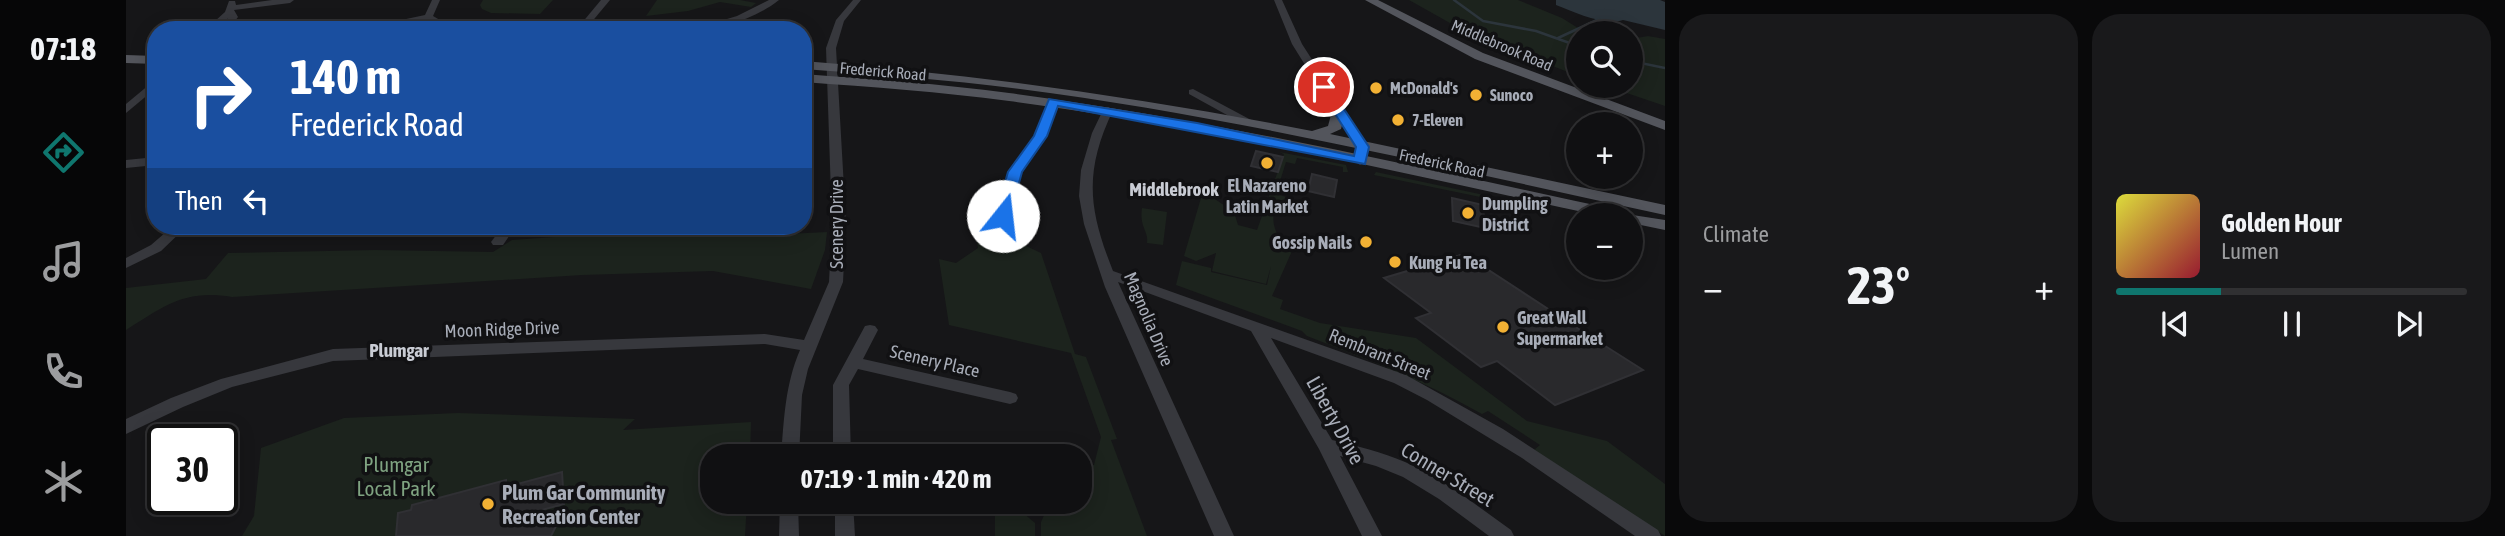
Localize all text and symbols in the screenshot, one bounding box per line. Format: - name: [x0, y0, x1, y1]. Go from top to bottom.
- street label: Middlebrook Road: [1449, 16, 1555, 74]
- map controls: [1566, 21, 1643, 280]
- button: search: [1566, 21, 1643, 98]
- text: 07:18: [30, 30, 96, 67]
- text: 140 m: [290, 48, 401, 104]
- icon: right: [175, 49, 266, 140]
- pin: [1294, 57, 1354, 117]
- street label: Frederick Road: [839, 58, 927, 84]
- icon: arrive: [1305, 68, 1343, 106]
- place label: McDonald's: [1390, 79, 1459, 97]
- marker: McDonald's: [1368, 80, 1384, 96]
- place label: Sunoco: [1490, 86, 1534, 104]
- marker: Sunoco: [1468, 87, 1484, 103]
- text: Frederick Road: [290, 106, 464, 143]
- place label: 7-Eleven: [1412, 111, 1463, 129]
- marker: 7-Eleven: [1390, 112, 1406, 128]
- button: +: [1566, 112, 1643, 189]
- icon: directions: [39, 128, 88, 177]
- street label: Frederick Road: [1398, 145, 1486, 181]
- marker: El Nazareno Latin Market: [1259, 155, 1275, 171]
- place label: El Nazareno Latin Market: [1226, 175, 1309, 217]
- district label: Middlebrook: [1129, 178, 1219, 200]
- street label: Scenery Drive: [826, 179, 847, 269]
- position arrow: [966, 179, 1040, 253]
- icon: left: [237, 182, 275, 220]
- text: Then: [175, 186, 223, 216]
- place label: Dumpling District: [1482, 193, 1548, 235]
- button: −: [1566, 203, 1643, 280]
- marker: Dumpling District: [1460, 205, 1476, 221]
- text: Golden Hour: [2221, 208, 2341, 238]
- text: Climate: [1703, 221, 1769, 247]
- place label: Gossip Nails: [1272, 232, 1353, 253]
- marker: Gossip Nails: [1358, 234, 1374, 250]
- icon: music: [39, 237, 88, 286]
- text: Lumen: [2221, 238, 2279, 264]
- place label: Kung Fu Tea: [1409, 252, 1487, 273]
- marker: Kung Fu Tea: [1387, 254, 1403, 270]
- text: 23°: [1847, 255, 1910, 315]
- text: −: [1703, 265, 1723, 308]
- text: +: [2034, 265, 2054, 308]
- street label: Magnolia Drive: [1120, 269, 1178, 369]
- icon: previous: [2156, 305, 2194, 343]
- icon: pause: [2273, 305, 2311, 343]
- icon: next: [2390, 305, 2428, 343]
- place label: Great Wall Supermarket: [1517, 307, 1604, 349]
- street label: Moon Ridge Drive: [444, 317, 560, 341]
- marker: Great Wall Supermarket: [1495, 319, 1511, 335]
- street label: Rembrant Street: [1326, 324, 1434, 384]
- district label: Plumgar: [369, 339, 429, 361]
- street label: Scenery Place: [888, 341, 982, 381]
- icon: phone: [39, 347, 88, 396]
- street label: Liberty Drive: [1302, 372, 1370, 468]
- speed limit sign: 30: [147, 424, 238, 515]
- street label: Conner Street: [1397, 437, 1499, 511]
- park label: Plumgar Local Park: [356, 452, 436, 500]
- icon: climate: [39, 457, 88, 506]
- text: 07:19 · 1 min · 420 m: [801, 464, 991, 494]
- place label: Plum Gar Community Recreation Center: [502, 480, 666, 528]
- marker: Plum Gar Community Recreation Center: [480, 496, 496, 512]

